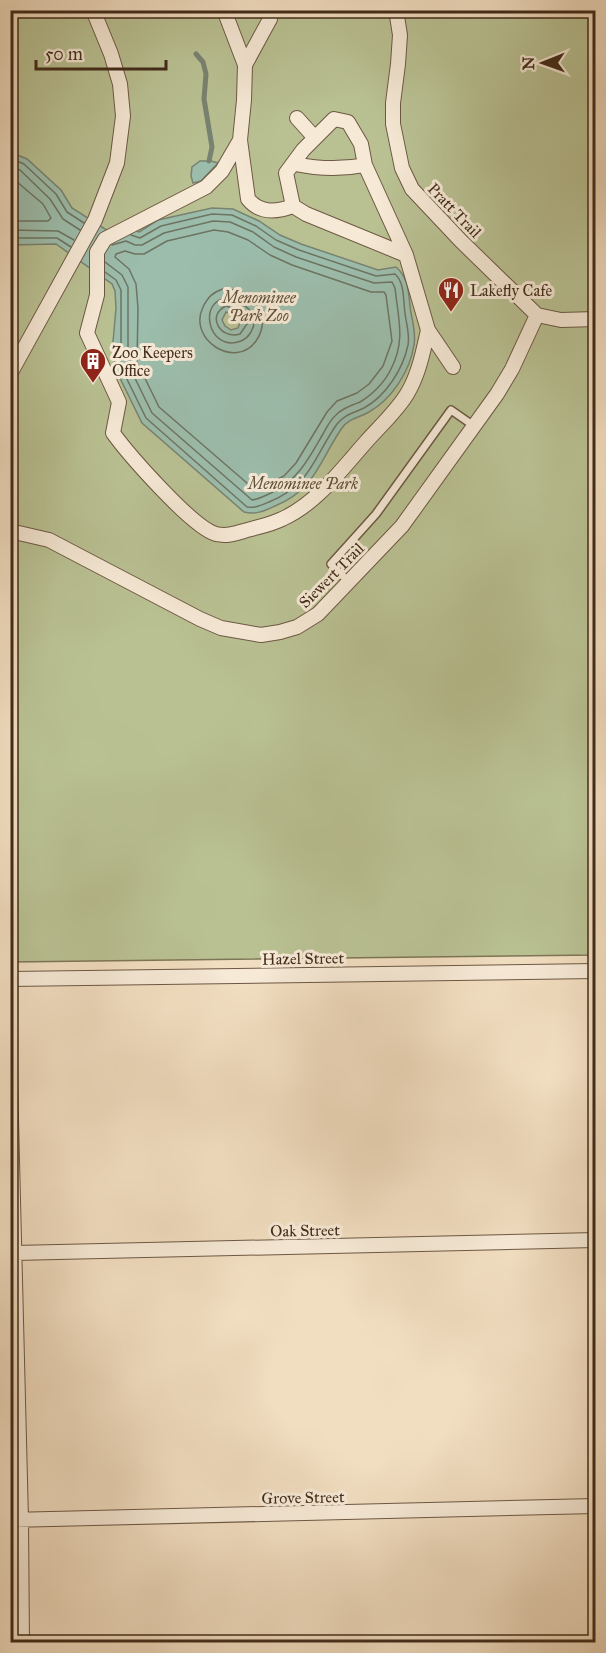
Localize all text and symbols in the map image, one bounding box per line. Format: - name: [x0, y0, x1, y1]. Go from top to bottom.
- scale bar: [36, 33, 166, 71]
- north arrow: [513, 33, 573, 93]
- text: 50 m: [45, 43, 83, 65]
- text: N: [519, 56, 538, 70]
- street label: Pratt Trail: [424, 179, 486, 242]
- restaurant icon: Lakefly Cafe: [436, 275, 466, 313]
- place label: Lakefly Cafe: [470, 281, 552, 300]
- park label: Menominee Park Zoo: [220, 288, 297, 325]
- place label: Zoo Keepers Office: [112, 343, 193, 380]
- building icon: Zoo Keepers Office: [78, 346, 108, 384]
- park label: Menominee Park: [246, 474, 358, 493]
- street label: Siewert Trail: [295, 538, 368, 612]
- street label: Hazel Street: [262, 948, 345, 969]
- street label: Oak Street: [270, 1220, 340, 1241]
- street label: Grove Street: [261, 1487, 345, 1508]

